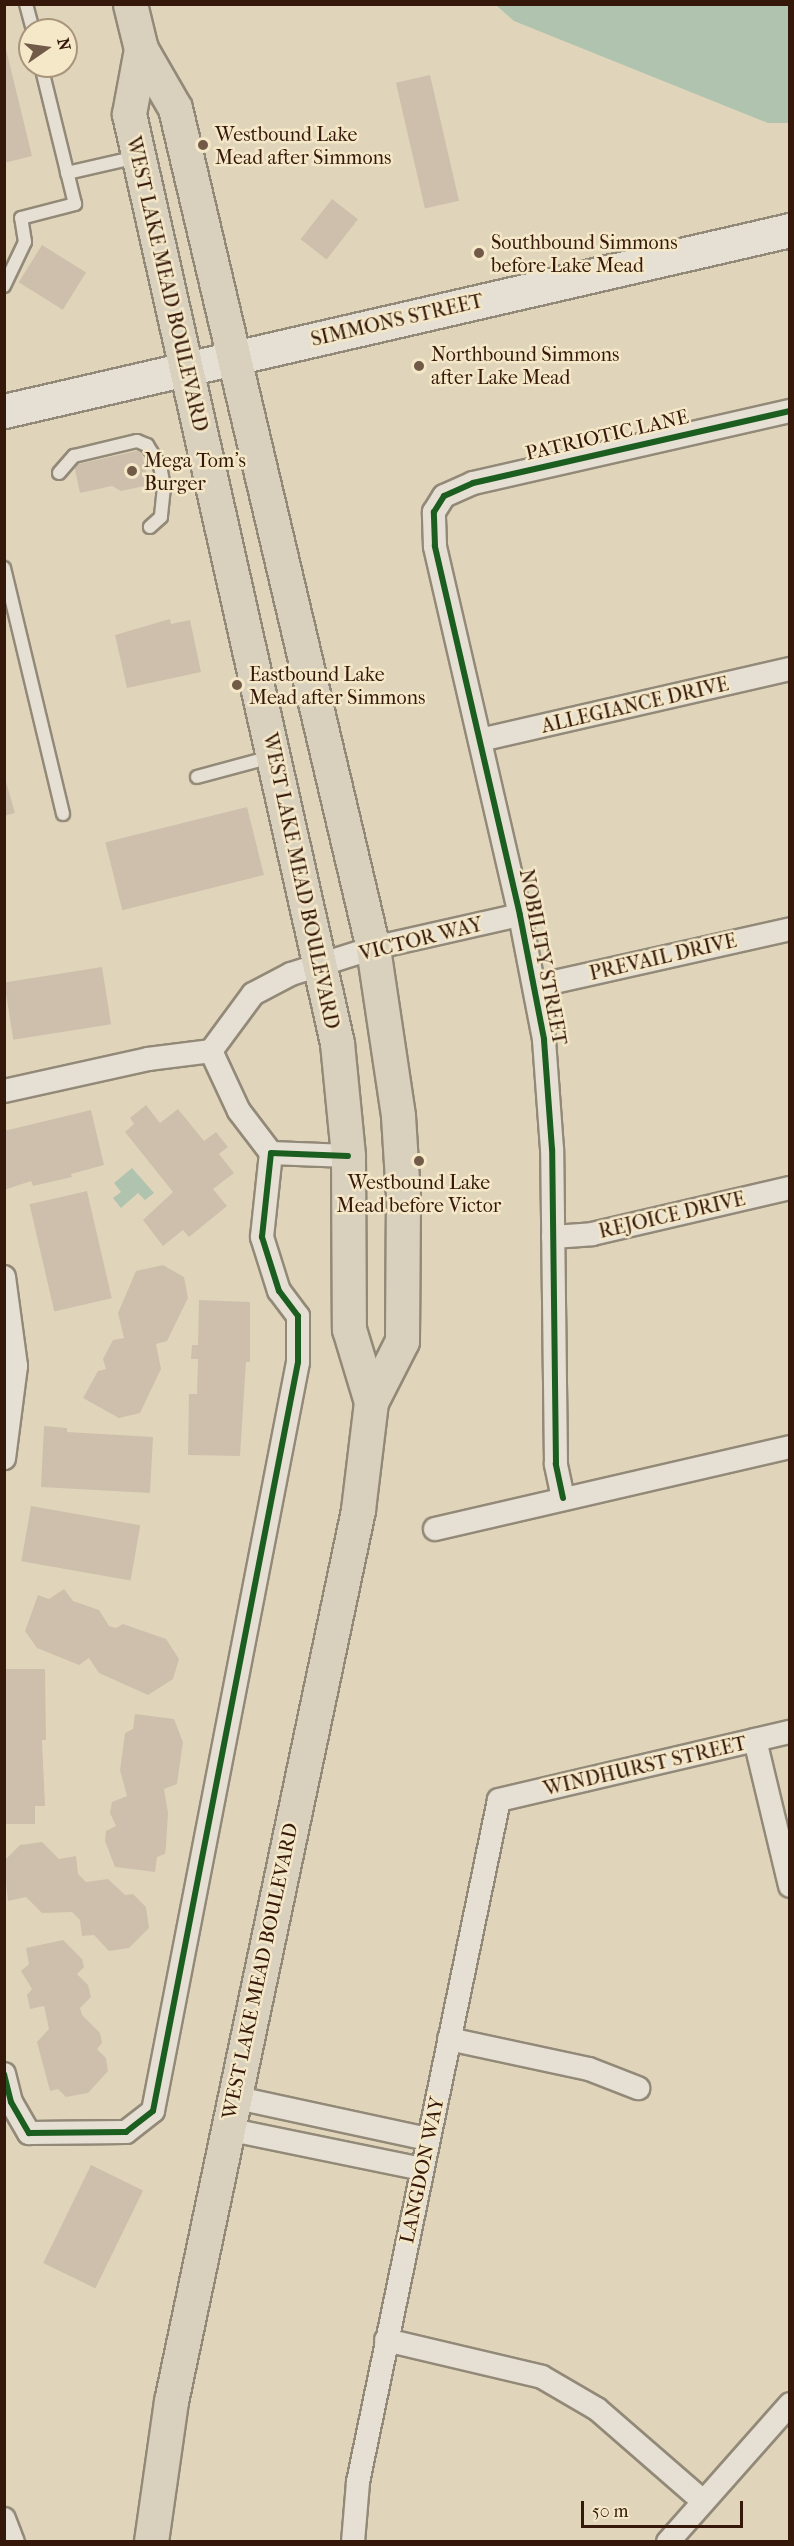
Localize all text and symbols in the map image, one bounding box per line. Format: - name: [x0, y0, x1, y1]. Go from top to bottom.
- north arrow: [18, 18, 78, 78]
- text: N: [53, 36, 75, 52]
- place label: Westbound Lake Mead after Simmons: [215, 122, 391, 169]
- street label: WEST LAKE MEAD BOULEVARD: [121, 134, 213, 434]
- marker: Westbound Lake Mead after Simmons: [196, 138, 210, 152]
- place label: Southbound Simmons before Lake Mead: [491, 230, 678, 277]
- marker: Southbound Simmons before Lake Mead: [472, 246, 486, 260]
- street label: SIMMONS STREET: [309, 289, 485, 351]
- place label: Northbound Simmons after Lake Mead: [431, 342, 619, 389]
- marker: Northbound Simmons after Lake Mead: [412, 359, 426, 373]
- street label: PATRIOTIC LANE: [523, 405, 691, 465]
- place label: Mega Tom's Burger: [144, 448, 246, 495]
- marker: Mega Tom's Burger: [125, 464, 139, 478]
- place label: Eastbound Lake Mead after Simmons: [249, 662, 425, 709]
- street label: ALLEGIANCE DRIVE: [539, 672, 731, 738]
- marker: Eastbound Lake Mead after Simmons: [230, 678, 244, 692]
- street label: WEST LAKE MEAD BOULEVARD: [258, 731, 344, 1031]
- street label: NOBILITY STREET: [514, 867, 572, 1047]
- street label: VICTOR WAY: [357, 912, 485, 966]
- street label: PREVAIL DRIVE: [587, 928, 739, 986]
- marker: Westbound Lake Mead before Victor: [412, 1154, 426, 1168]
- place label: Westbound Lake Mead before Victor: [337, 1170, 501, 1217]
- street label: REJOICE DRIVE: [596, 1186, 748, 1244]
- street label: WINDHURST STREET: [541, 1731, 749, 1801]
- street label: WEST LAKE MEAD BOULEVARD: [217, 1821, 303, 2121]
- street label: LANGDON WAY: [395, 2095, 449, 2245]
- scale bar: [584, 2489, 746, 2527]
- text: 50 m: [592, 2501, 628, 2522]

